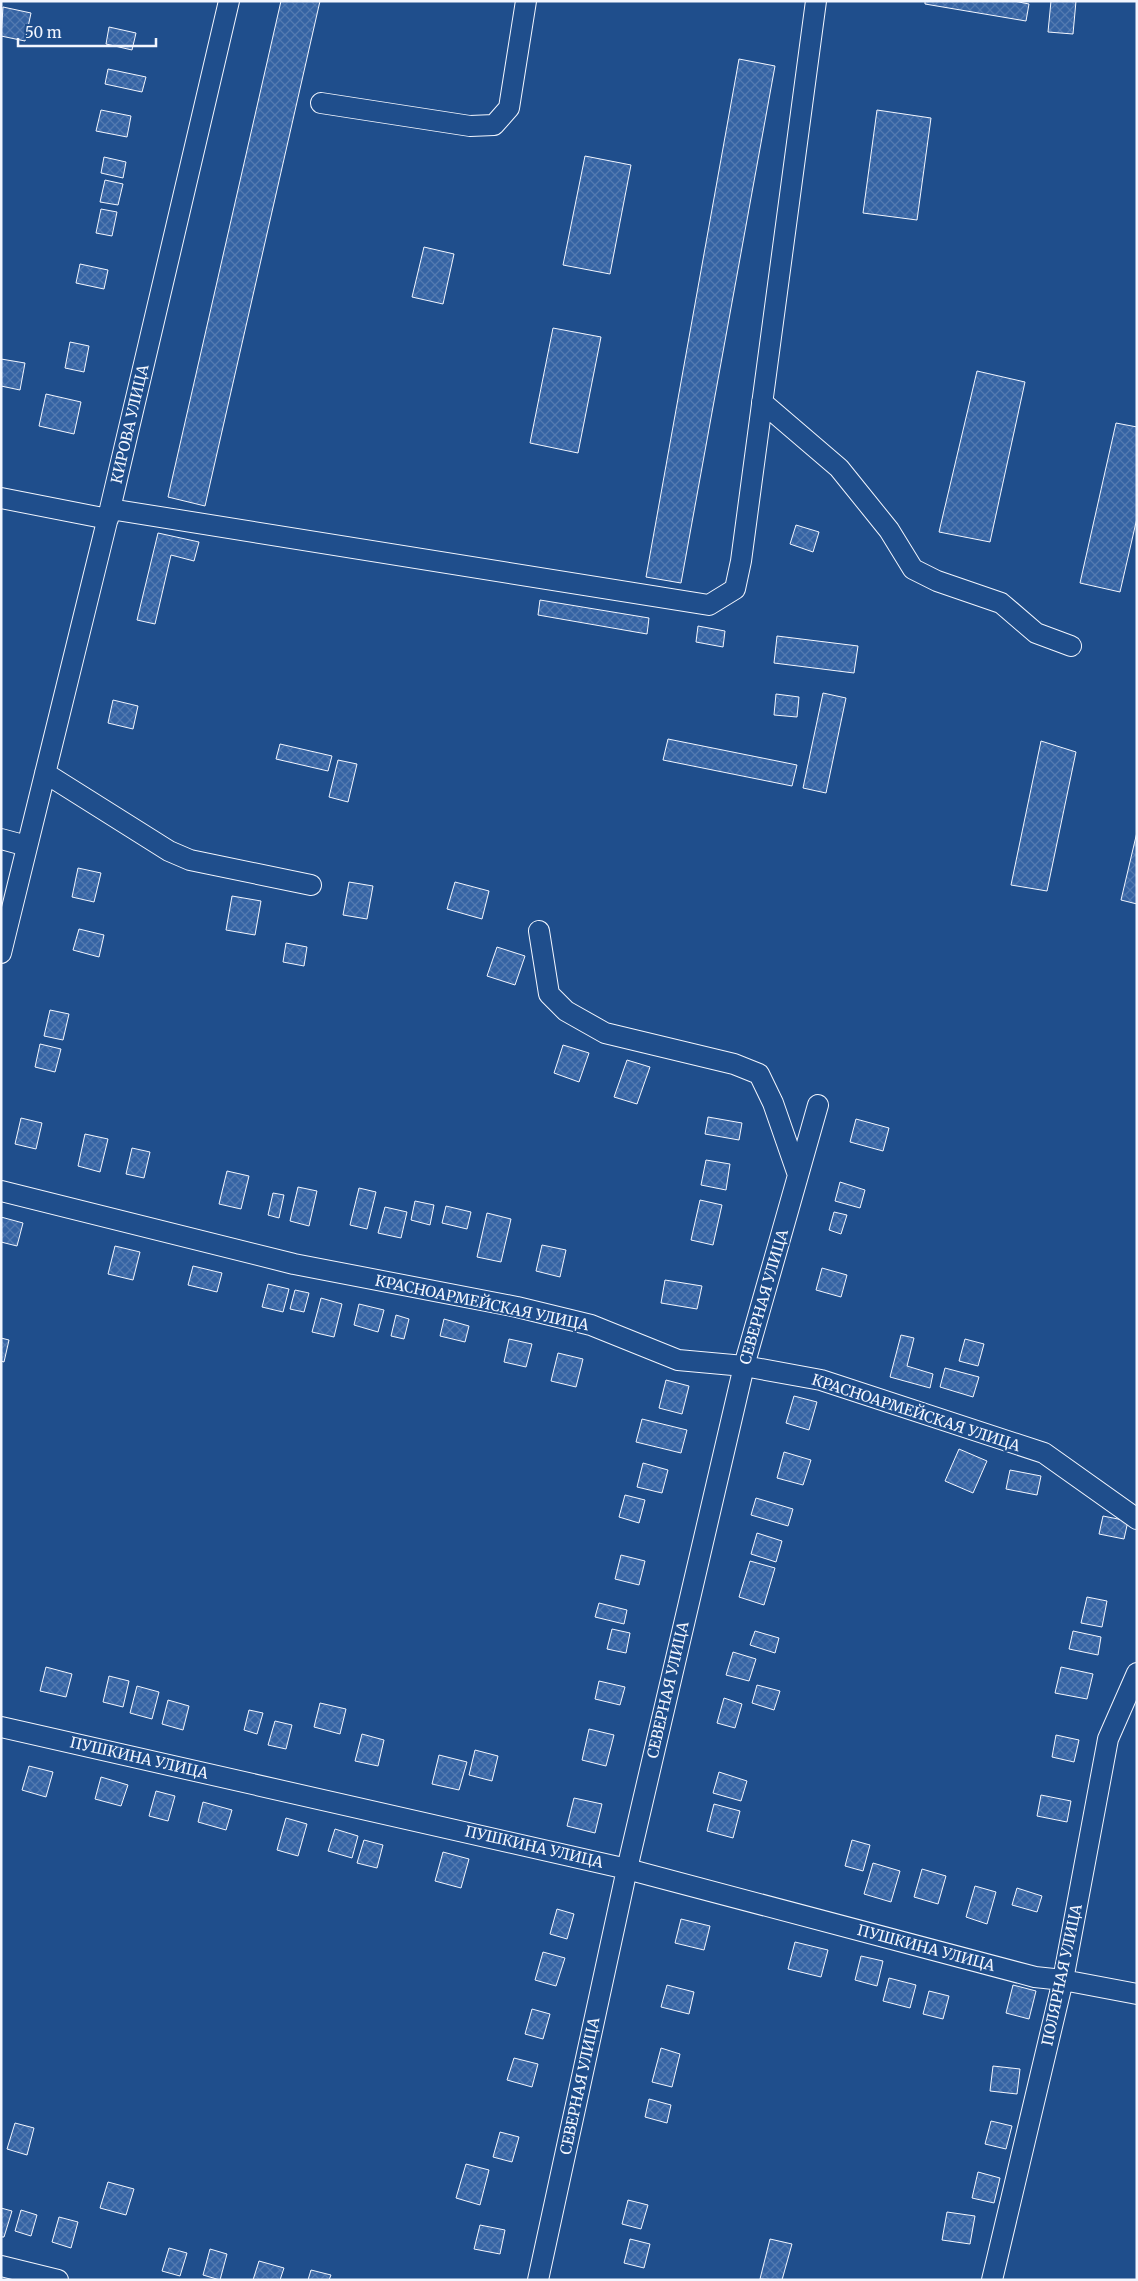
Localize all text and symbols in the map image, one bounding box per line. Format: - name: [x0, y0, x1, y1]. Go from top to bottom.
- scale bar: [18, 15, 155, 47]
- text: 50 m: [25, 23, 62, 42]
- street label: КИРОВА УЛИЦА: [107, 362, 153, 485]
- street label: СЕВЕРНАЯ УЛИЦА: [735, 1227, 792, 1367]
- street label: КРАСНОАРМЕЙСКАЯ УЛИЦА: [373, 1270, 591, 1335]
- street label: КРАСНОАРМЕЙСКАЯ УЛИЦА: [810, 1369, 1024, 1455]
- street label: СЕВЕРНАЯ УЛИЦА: [643, 1619, 693, 1760]
- street label: ПУШКИНА УЛИЦА: [68, 1732, 211, 1783]
- street label: ПУШКИНА УЛИЦА: [463, 1821, 606, 1872]
- street label: ПОЛЯРНАЯ УЛИЦА: [1037, 1902, 1086, 2048]
- street label: ПУШКИНА УЛИЦА: [855, 1920, 997, 1975]
- street label: СЕВЕРНАЯ УЛИЦА: [556, 2015, 603, 2156]

